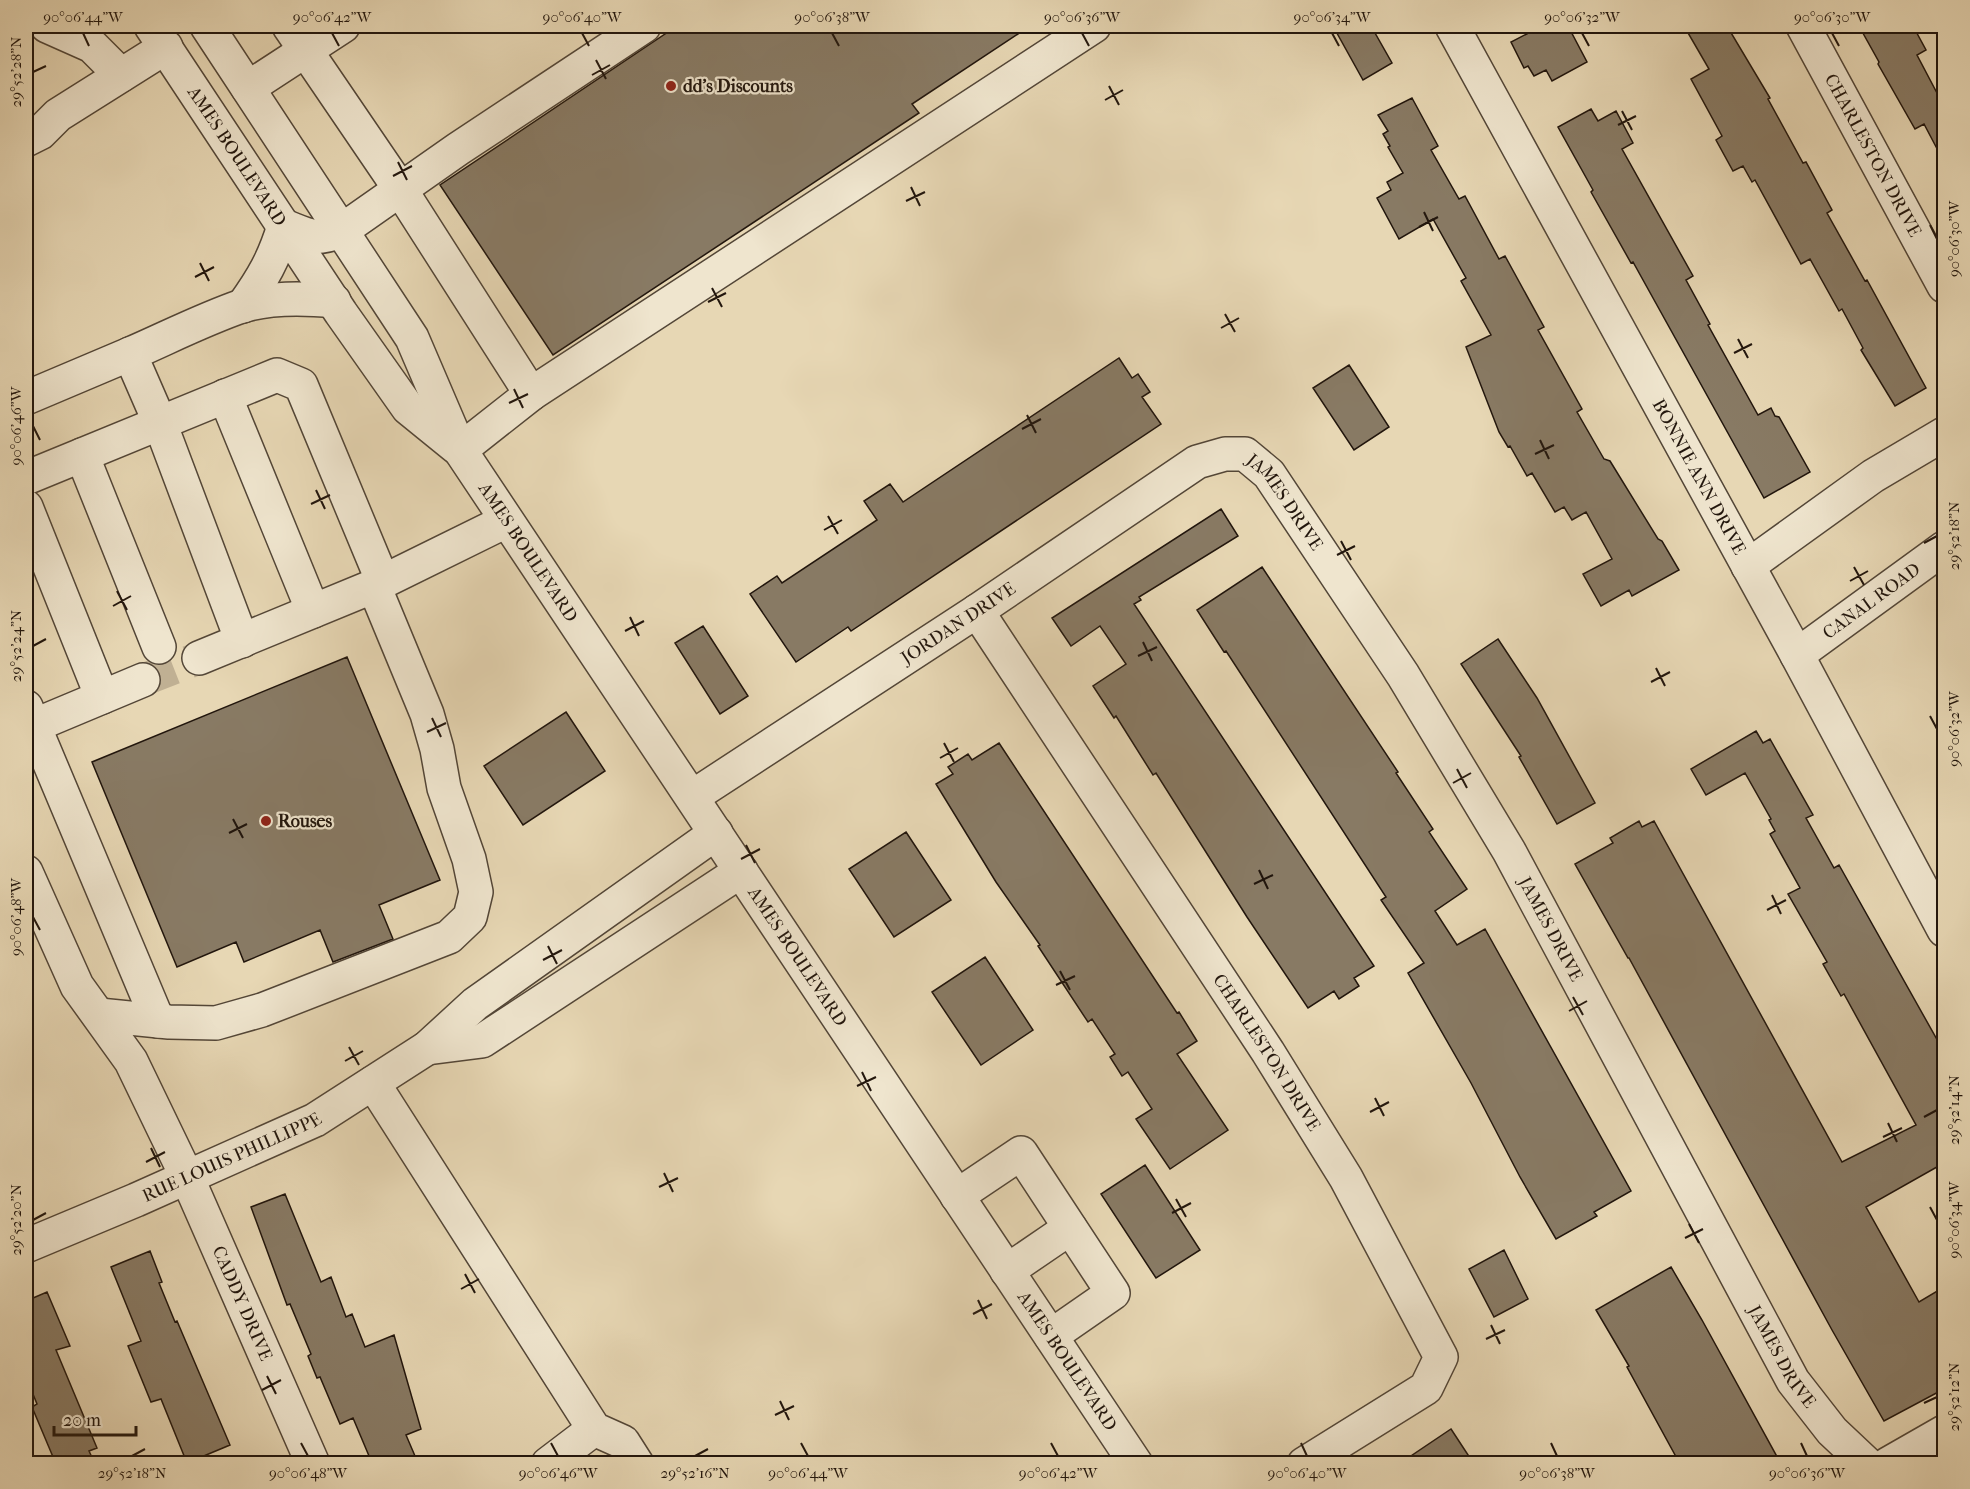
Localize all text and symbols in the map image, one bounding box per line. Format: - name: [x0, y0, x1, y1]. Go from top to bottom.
- text: 90°06'44"W: [43, 8, 124, 26]
- text: 90°06'42"W: [293, 8, 372, 26]
- text: 90°06'40"W: [543, 8, 623, 26]
- text: 90°06'38"W: [794, 8, 871, 26]
- text: 90°06'36"W: [1044, 8, 1121, 26]
- text: 90°06'34"W: [1294, 8, 1372, 26]
- text: 90°06'32"W: [1544, 8, 1621, 26]
- text: 90°06'30"W: [1794, 8, 1871, 26]
- text: 29°52'28"N: [7, 36, 25, 107]
- street label: CHARLESTON DRIVE: [1820, 70, 1926, 240]
- place label: dd's Discounts: [683, 76, 793, 97]
- marker: dd's Discounts: [664, 79, 678, 93]
- street label: AMES BOULEVARD: [183, 81, 291, 230]
- text: 90°06'30"W: [1945, 200, 1963, 277]
- text: 90°06'46"W: [7, 385, 25, 465]
- street label: BONNIE ANN DRIVE: [1648, 395, 1750, 558]
- street label: JAMES DRIVE: [1241, 448, 1327, 554]
- street label: AMES BOULEVARD: [474, 478, 582, 626]
- text: 29°52'18"N: [1945, 501, 1963, 570]
- street label: CANAL ROAD: [1819, 558, 1924, 643]
- street label: JORDAN DRIVE: [895, 578, 1019, 669]
- text: 29°52'24"N: [7, 609, 25, 682]
- text: 90°06'32"W: [1945, 690, 1963, 767]
- place label: Rouses: [278, 811, 333, 832]
- marker: Rouses: [259, 814, 273, 828]
- street label: JAMES DRIVE: [1513, 872, 1587, 985]
- text: 90°06'48"W: [7, 877, 25, 956]
- street label: AMES BOULEVARD: [743, 882, 852, 1030]
- street label: CHARLESTON DRIVE: [1209, 970, 1325, 1135]
- text: 29°52'14"N: [1945, 1074, 1963, 1145]
- street label: RUE LOUIS PHILLIPPE: [139, 1108, 325, 1206]
- text: 90°06'34"W: [1945, 1180, 1963, 1258]
- text: 29°52'20"N: [7, 1184, 25, 1256]
- street label: CADDY DRIVE: [208, 1243, 277, 1364]
- street label: AMES BOULEVARD: [1013, 1286, 1121, 1435]
- street label: JAMES DRIVE: [1743, 1300, 1820, 1412]
- text: 29°52'12"N: [1945, 1362, 1963, 1431]
- scale bar: [54, 1399, 136, 1437]
- text: 20 m: [63, 1410, 101, 1431]
- text: 29°52'18"N: [98, 1464, 167, 1482]
- text: 90°06'48"W: [269, 1464, 348, 1482]
- text: 90°06'46"W: [519, 1464, 599, 1482]
- text: 29°52'16"N: [660, 1464, 730, 1482]
- text: 90°06'44"W: [768, 1464, 849, 1482]
- text: 90°06'42"W: [1019, 1464, 1098, 1482]
- text: 90°06'40"W: [1268, 1464, 1348, 1482]
- text: 90°06'38"W: [1519, 1464, 1596, 1482]
- text: 90°06'36"W: [1769, 1464, 1846, 1482]

